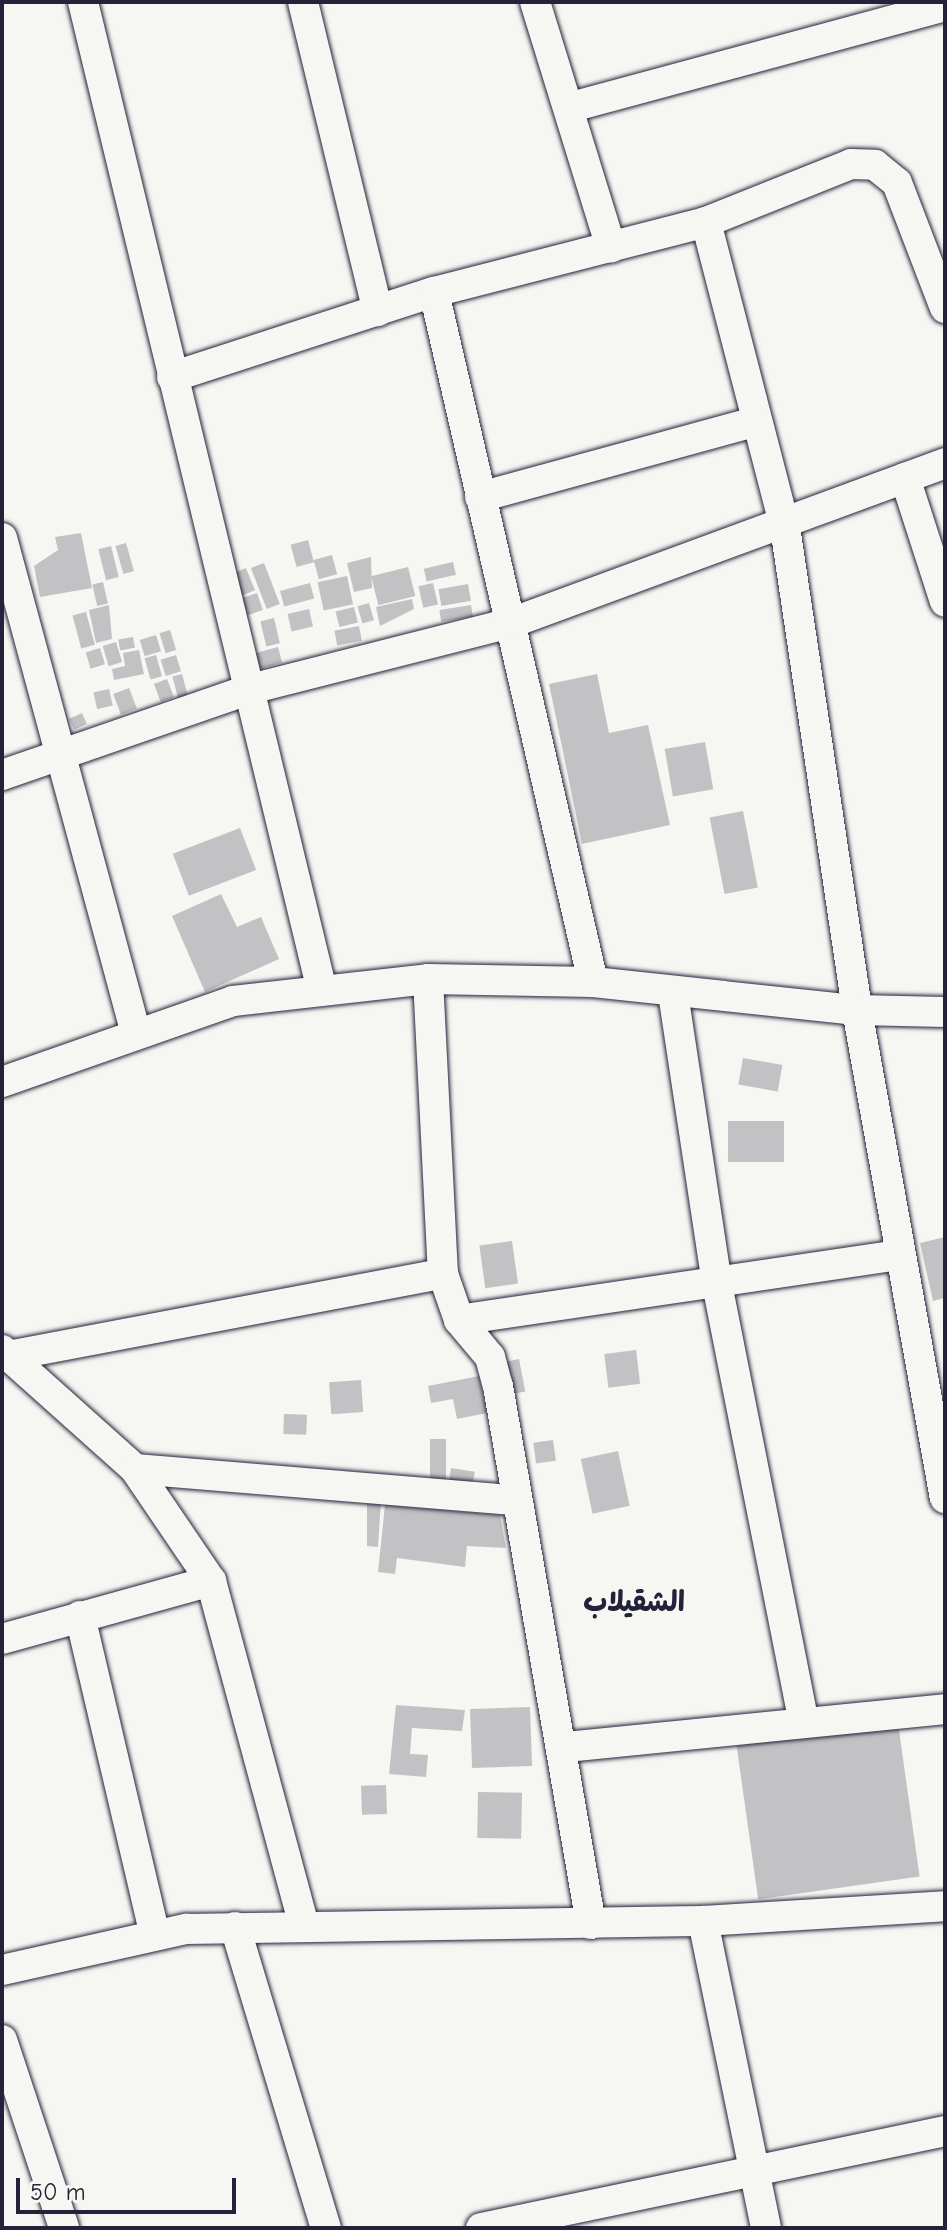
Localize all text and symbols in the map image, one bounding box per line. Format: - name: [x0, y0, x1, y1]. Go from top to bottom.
- district label: الشقيلاب: [583, 1585, 685, 1619]
- scale bar: [20, 2162, 240, 2212]
- text: 50 m: [30, 2178, 86, 2206]

